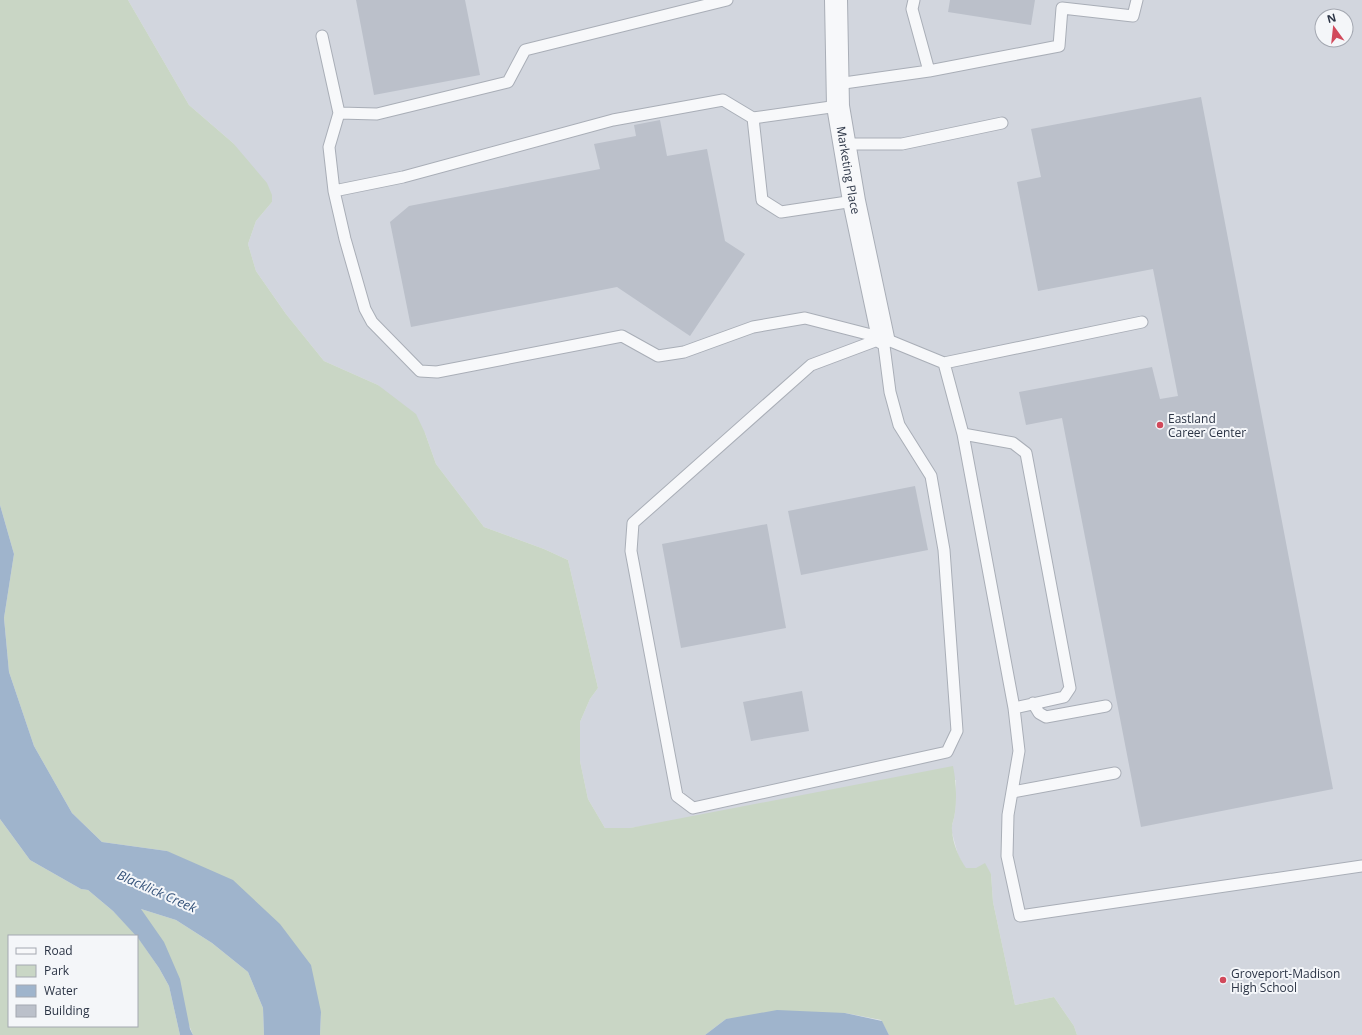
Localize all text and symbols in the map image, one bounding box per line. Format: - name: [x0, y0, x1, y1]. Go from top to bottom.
- north arrow: [1314, 8, 1354, 48]
- text: N: [1325, 9, 1338, 26]
- street label: Marketing Place: [833, 125, 865, 216]
- place label: Eastland Career Center: [1168, 410, 1246, 441]
- marker: Eastland Career Center: [1155, 420, 1165, 430]
- water label: Blacklick Creek: [115, 866, 200, 917]
- legend: [8, 935, 138, 1027]
- text: Road: [44, 942, 73, 959]
- text: Park: [44, 962, 70, 979]
- place label: Groveport-Madison High School: [1231, 965, 1340, 996]
- marker: Groveport-Madison High School: [1218, 975, 1228, 985]
- text: Water: [44, 982, 78, 999]
- text: Building: [44, 1002, 90, 1019]

